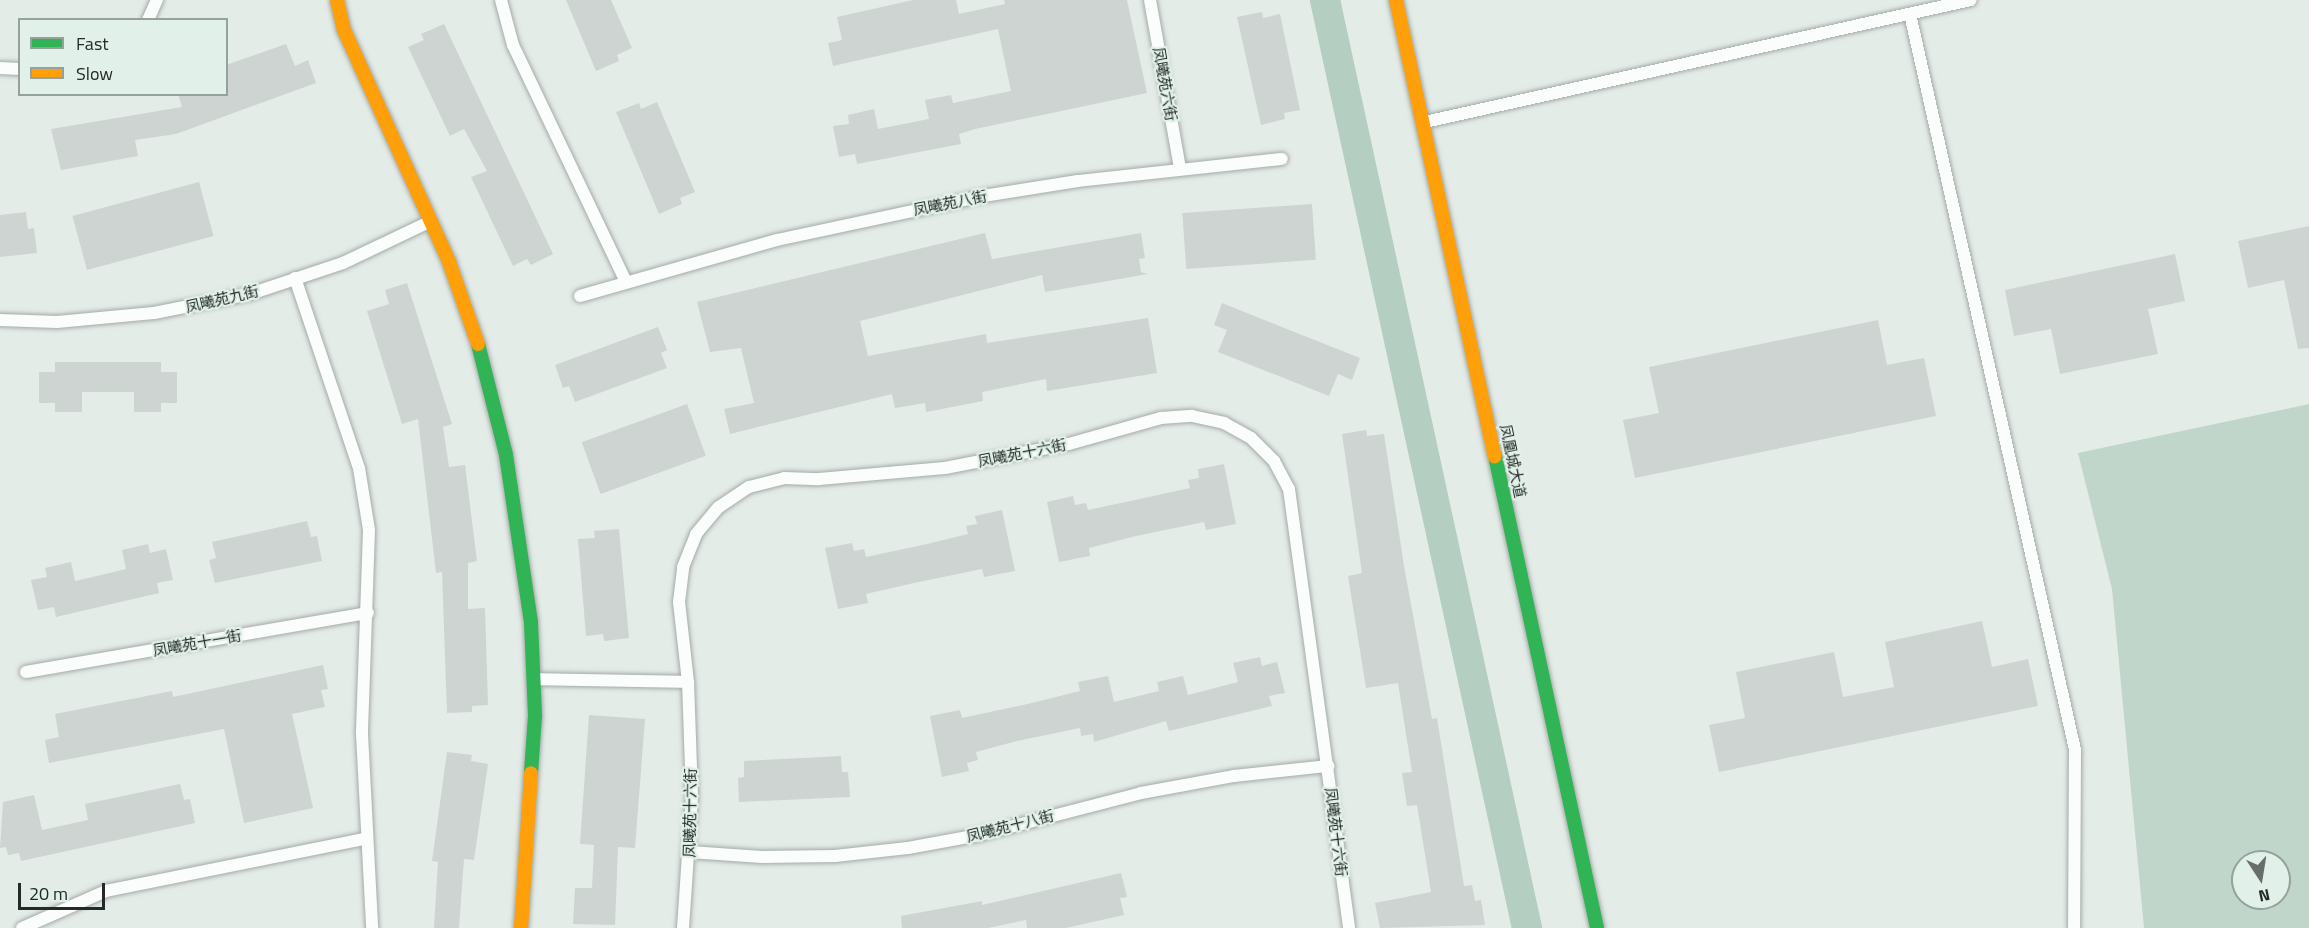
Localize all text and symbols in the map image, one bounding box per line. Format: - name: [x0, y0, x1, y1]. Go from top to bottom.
- legend: [18, 18, 228, 96]
- text: Fast: [76, 30, 109, 57]
- street label: 凤曦苑六街: [1150, 46, 1180, 122]
- text: Slow: [76, 60, 113, 87]
- street label: 凤曦苑八街: [911, 187, 989, 219]
- street label: 凤曦苑九街: [183, 282, 261, 316]
- street label: 凤凰城大道: [1496, 422, 1530, 500]
- street label: 凤曦苑十六街: [976, 436, 1068, 470]
- street label: 凤曦苑十一街: [151, 626, 243, 660]
- street label: 凤曦苑十六街: [680, 768, 700, 858]
- street label: 凤曦苑十六街: [1322, 786, 1350, 878]
- street label: 凤曦苑十八街: [964, 806, 1056, 846]
- north arrow: [2231, 850, 2291, 910]
- scale bar: [21, 871, 108, 909]
- text: 20 m: [29, 880, 68, 907]
- text: N: [2256, 883, 2272, 909]

